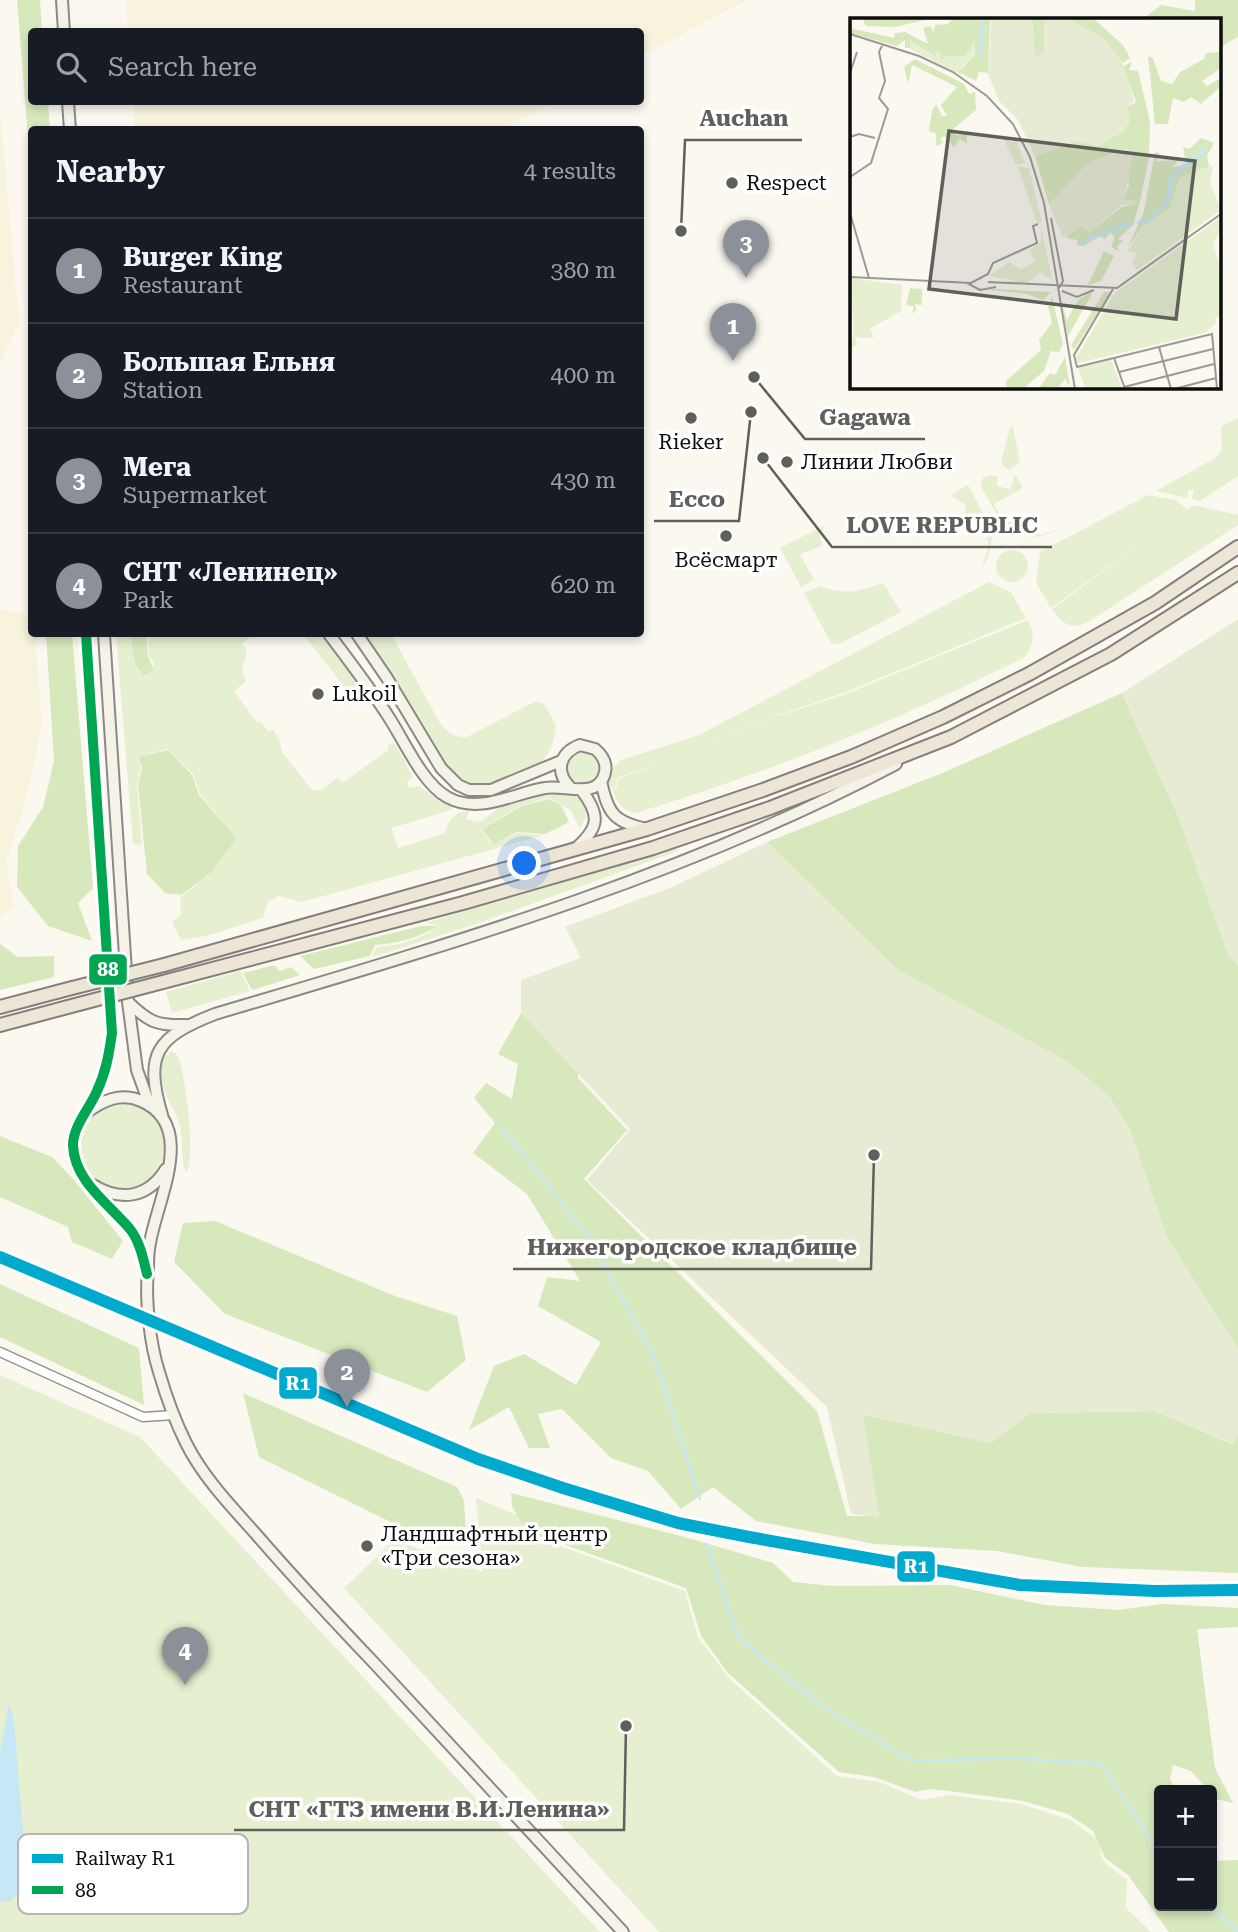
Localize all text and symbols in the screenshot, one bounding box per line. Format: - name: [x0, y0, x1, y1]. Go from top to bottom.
- inset map: [850, 18, 1220, 388]
- search box: [28, 28, 644, 105]
- icon: search: [52, 48, 90, 86]
- text: Search here: [108, 52, 257, 82]
- callout: Auchan: [685, 96, 802, 140]
- text: Auchan: [700, 105, 789, 132]
- text: Nearby: [56, 154, 165, 189]
- text: 4 results: [524, 158, 616, 185]
- place label: Respect: [746, 171, 827, 195]
- marker: Respect: [724, 175, 740, 191]
- pin: 3: [723, 220, 769, 278]
- text: Burger King: [123, 242, 282, 272]
- text: 1: [73, 257, 85, 284]
- text: 380 m: [551, 257, 616, 284]
- text: Restaurant: [123, 272, 242, 299]
- pin: 1: [710, 303, 756, 361]
- text: Большая Ельня: [123, 347, 335, 377]
- text: 2: [73, 362, 85, 389]
- text: 400 m: [551, 362, 616, 389]
- text: Station: [123, 377, 203, 404]
- callout: Gagawa: [805, 395, 925, 439]
- text: Gagawa: [819, 404, 911, 431]
- marker: Rieker: [683, 410, 699, 426]
- place label: Rieker: [658, 430, 724, 454]
- place label: Линии Любви: [801, 450, 953, 474]
- text: Мега: [123, 452, 191, 482]
- marker: Линии Любви: [779, 454, 795, 470]
- text: 3: [73, 467, 85, 494]
- text: 430 m: [551, 467, 616, 494]
- callout: Ecco: [654, 477, 739, 521]
- text: Supermarket: [123, 482, 267, 509]
- text: Ecco: [669, 486, 725, 513]
- callout: LOVE REPUBLIC: [832, 503, 1052, 547]
- text: LOVE REPUBLIC: [846, 512, 1038, 539]
- marker: Всёсмарт: [718, 528, 734, 544]
- place label: Всёсмарт: [674, 548, 778, 572]
- text: СНТ «Ленинец»: [123, 557, 338, 587]
- text: 4: [73, 572, 85, 599]
- text: 620 m: [551, 572, 616, 599]
- text: Park: [123, 587, 174, 614]
- place label: Lukoil: [332, 682, 397, 706]
- marker: Lukoil: [310, 686, 326, 702]
- your location: [507, 846, 541, 880]
- line badge: 88: [88, 953, 128, 986]
- text: 88: [97, 958, 119, 981]
- callout: Нижегородское кладбище: [513, 1225, 871, 1269]
- text: Нижегородское кладбище: [527, 1234, 857, 1261]
- pin: 2: [324, 1349, 370, 1407]
- line badge: R1: [278, 1366, 318, 1400]
- text: R1: [286, 1372, 311, 1395]
- place label: Ландшафтный центр «Три сезона»: [381, 1522, 608, 1570]
- marker: Ландшафтный центр «Три сезона»: [359, 1538, 375, 1554]
- line badge: R1: [896, 1550, 936, 1583]
- text: R1: [904, 1555, 929, 1578]
- pin: 4: [162, 1627, 208, 1685]
- map controls: [1154, 1785, 1217, 1911]
- button: +: [1154, 1785, 1217, 1848]
- callout: СНТ «ГТЗ имени В.И.Ленина»: [234, 1786, 624, 1830]
- text: СНТ «ГТЗ имени В.И.Ленина»: [248, 1796, 610, 1823]
- legend: [18, 1834, 248, 1914]
- text: Railway R1: [75, 1847, 175, 1870]
- button: −: [1154, 1848, 1217, 1911]
- text: 88: [75, 1879, 96, 1902]

